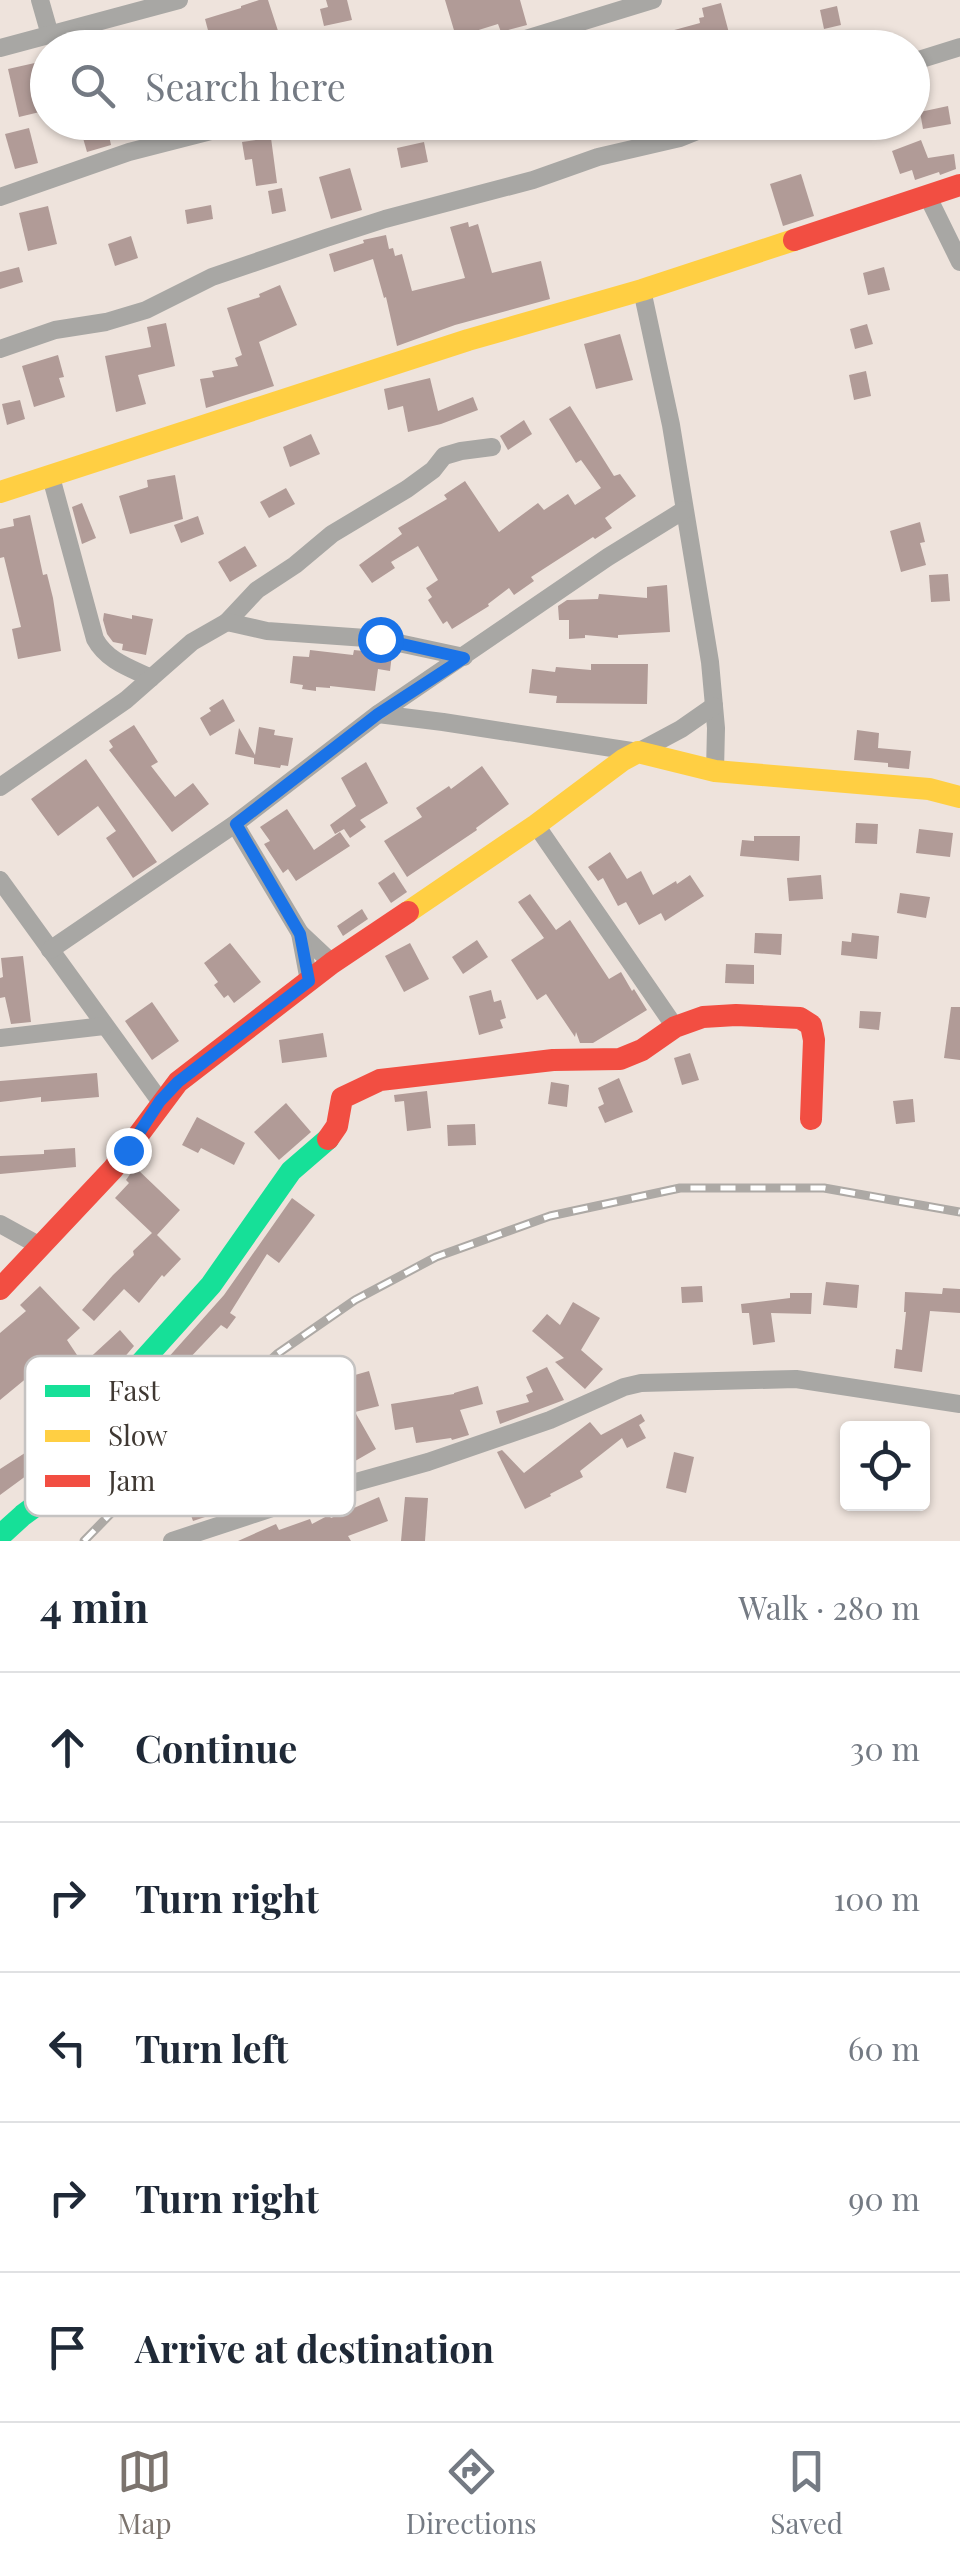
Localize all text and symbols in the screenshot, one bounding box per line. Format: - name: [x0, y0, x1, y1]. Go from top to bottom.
- search box: [30, 30, 930, 140]
- icon: search: [65, 58, 120, 113]
- text: Search here: [145, 60, 346, 111]
- route start: [358, 617, 404, 663]
- route end: [106, 1128, 152, 1174]
- legend: [25, 1356, 355, 1516]
- text: Fast: [108, 1371, 161, 1408]
- text: Slow: [108, 1416, 168, 1453]
- map controls: [840, 1421, 930, 1511]
- button: locate: [840, 1421, 930, 1511]
- text: Jam: [107, 1461, 155, 1498]
- text: 4 min: [40, 1578, 149, 1634]
- text: Walk · 280 m: [738, 1585, 920, 1628]
- icon: ahead: [40, 1720, 95, 1775]
- text: Continue: [135, 1722, 297, 1773]
- text: 30 m: [850, 1726, 920, 1769]
- icon: right: [40, 1870, 95, 1925]
- text: Turn right: [135, 1872, 319, 1923]
- text: 100 m: [833, 1876, 920, 1919]
- icon: left: [40, 2020, 95, 2075]
- text: Turn left: [135, 2022, 288, 2073]
- text: 60 m: [848, 2026, 920, 2069]
- icon: right: [40, 2170, 95, 2225]
- text: Turn right: [135, 2172, 319, 2223]
- text: 90 m: [848, 2176, 920, 2219]
- icon: arrive: [40, 2320, 95, 2375]
- text: Arrive at destination: [135, 2322, 494, 2373]
- tab: Map: [117, 2444, 172, 2541]
- tab: Directions: [406, 2444, 537, 2541]
- tab: Saved: [770, 2444, 843, 2541]

